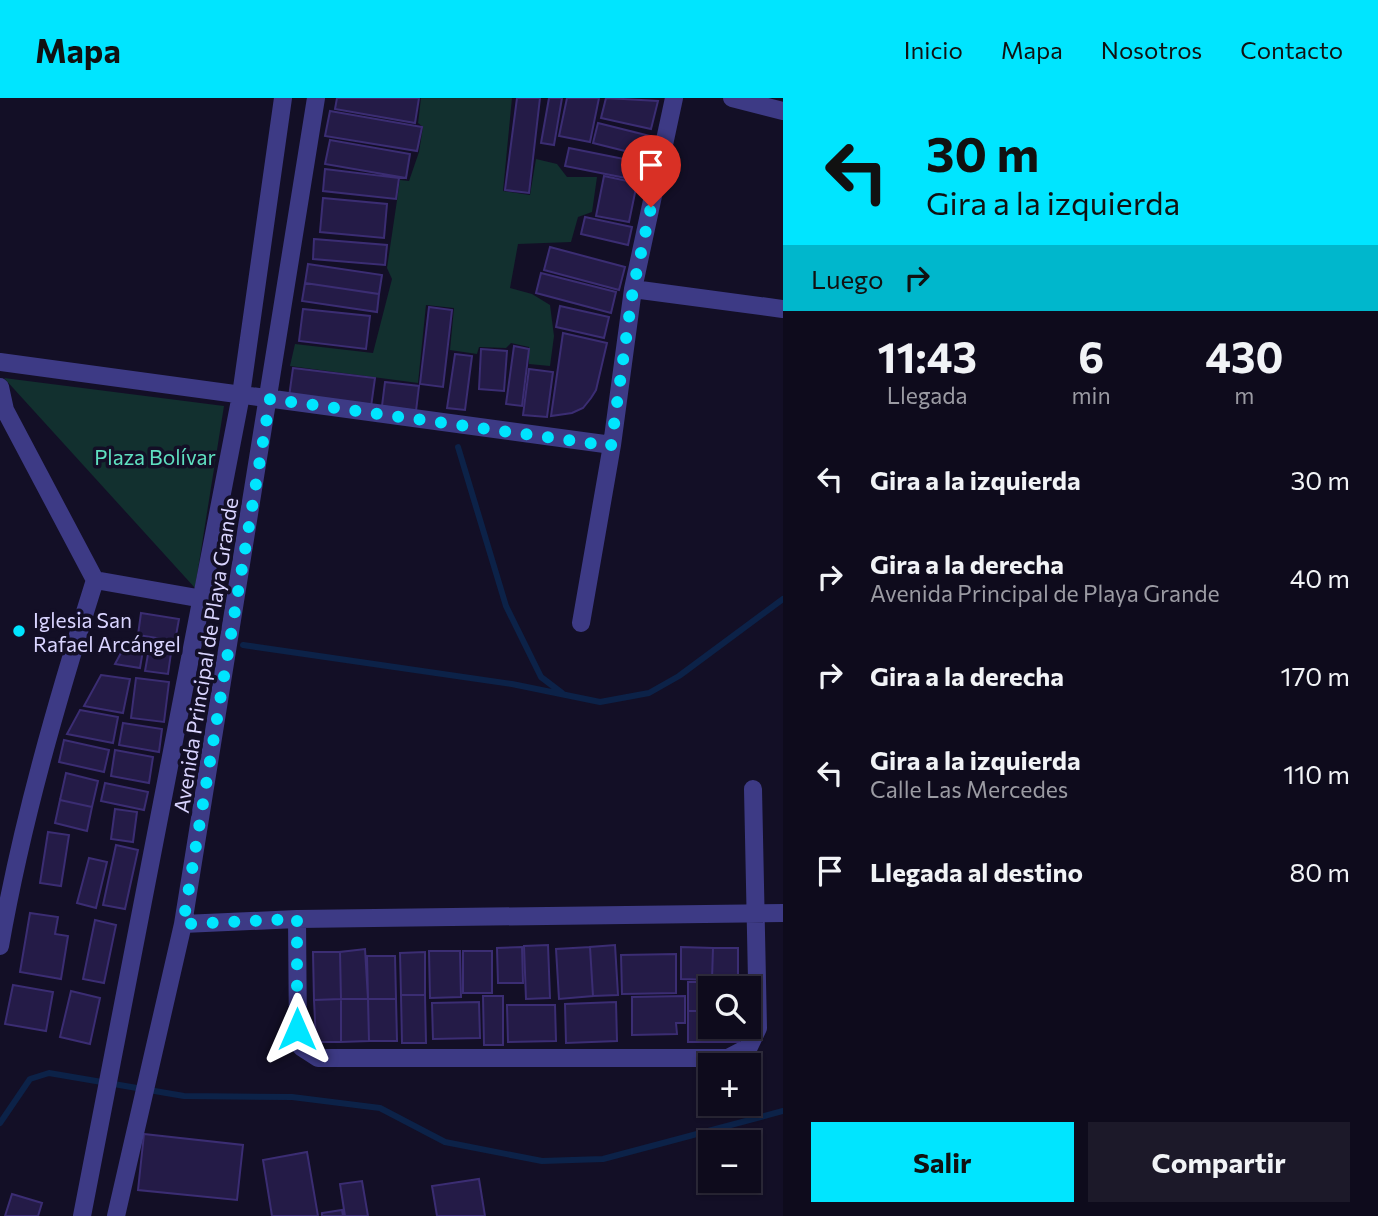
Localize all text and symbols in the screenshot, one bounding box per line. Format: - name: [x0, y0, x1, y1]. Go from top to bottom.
- text: Mapa: [35, 29, 121, 70]
- text: Inicio: [904, 35, 963, 64]
- text: Mapa: [1001, 35, 1063, 64]
- text: Nosotros: [1101, 35, 1202, 64]
- text: Contacto: [1240, 35, 1343, 64]
- text: 30 m: [926, 122, 1039, 182]
- icon: left: [811, 126, 902, 217]
- pin: [621, 135, 681, 207]
- icon: arrive: [632, 146, 670, 184]
- text: Gira a la izquierda: [926, 182, 1180, 222]
- icon: right: [898, 259, 936, 297]
- text: Luego: [811, 263, 884, 294]
- text: 11:43: [878, 330, 977, 382]
- text: 6: [1078, 330, 1104, 382]
- text: 430: [1205, 330, 1283, 382]
- text: Llegada: [887, 381, 968, 409]
- text: min: [1072, 381, 1111, 409]
- text: m: [1234, 381, 1254, 409]
- park label: Plaza Bolívar: [94, 444, 216, 469]
- icon: left: [811, 460, 849, 498]
- text: Gira a la izquierda: [870, 464, 1081, 495]
- text: 30 m: [1291, 464, 1350, 495]
- street label: Avenida Principal de Playa Grande: [168, 495, 242, 815]
- text: Gira a la derecha: [870, 548, 1064, 579]
- icon: right: [811, 558, 849, 596]
- text: 40 m: [1290, 562, 1350, 593]
- text: Avenida Principal de Playa Grande: [870, 579, 1220, 607]
- place label: Iglesia San Rafael Arcángel: [33, 607, 181, 656]
- marker: Iglesia San Rafael Arcángel: [11, 623, 27, 639]
- icon: right: [811, 656, 849, 694]
- text: Gira a la derecha: [870, 660, 1064, 691]
- text: 170 m: [1281, 660, 1350, 691]
- text: Gira a la izquierda: [870, 744, 1081, 775]
- icon: left: [811, 754, 849, 792]
- text: 110 m: [1283, 758, 1350, 789]
- text: Calle Las Mercedes: [870, 775, 1068, 803]
- icon: arrive: [811, 852, 849, 890]
- text: Llegada al destino: [870, 856, 1083, 887]
- text: 80 m: [1290, 856, 1350, 887]
- map controls: [698, 976, 761, 1193]
- button: search: [698, 976, 761, 1039]
- position arrow: [260, 992, 334, 1066]
- button: +: [698, 1053, 761, 1116]
- button: Salir: [811, 1122, 1074, 1202]
- button: Compartir: [1088, 1122, 1350, 1202]
- button: −: [698, 1130, 761, 1193]

